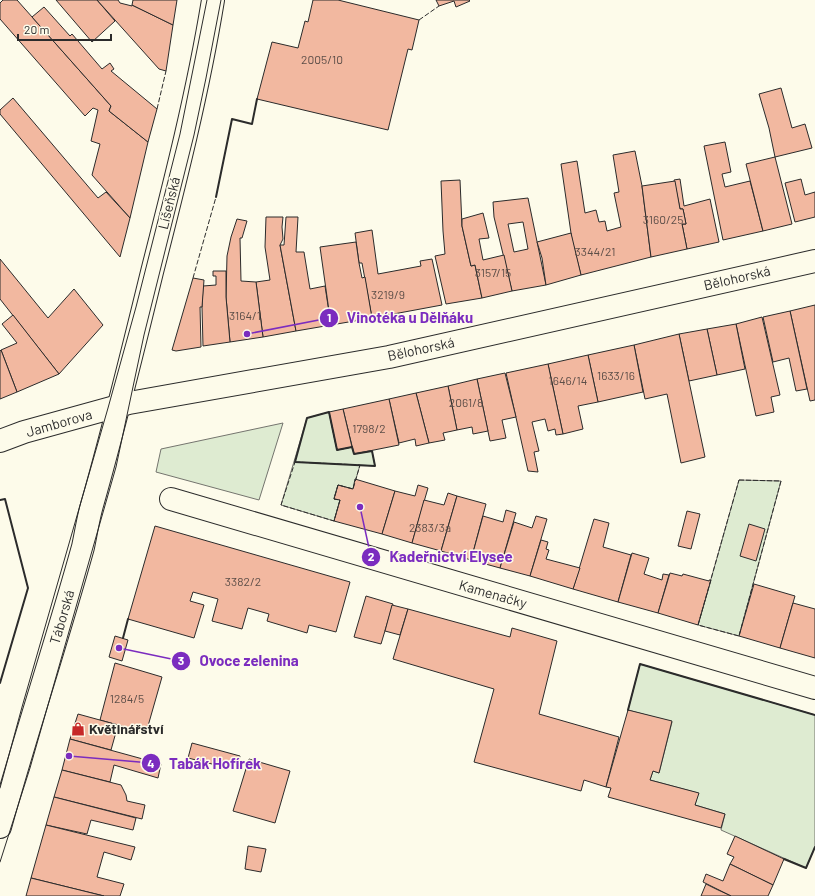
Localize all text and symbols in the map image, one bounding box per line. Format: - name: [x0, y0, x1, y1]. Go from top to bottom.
- scale bar: [18, 16, 111, 42]
- text: 20 m: [24, 22, 50, 36]
- house number: 2005/10: [301, 52, 343, 66]
- street label: Líšeňská: [154, 175, 183, 231]
- house number: 3160/25: [643, 212, 683, 226]
- house number: 3344/21: [575, 244, 615, 258]
- street label: Bělohorská: [702, 262, 772, 293]
- house number: 3157/15: [475, 265, 511, 279]
- house number: 3219/9: [371, 287, 405, 301]
- callout: Vinotéka u Dělňáku: [319, 304, 481, 331]
- house number: 3164/1: [229, 308, 261, 322]
- text: Vinotéka u Dělňáku: [347, 308, 473, 326]
- text: 1: [327, 310, 331, 324]
- street label: Bělohorská: [386, 333, 456, 364]
- house number: 1633/16: [597, 368, 635, 382]
- house number: 1646/14: [549, 373, 587, 387]
- house number: 2061/8: [449, 395, 483, 409]
- street label: Jamborova: [24, 405, 94, 440]
- house number: 1798/2: [352, 421, 386, 435]
- house number: 2383/3a: [409, 520, 451, 534]
- callout: Kadeřnictví Elysee: [361, 543, 520, 570]
- text: Kadeřnictví Elysee: [389, 547, 513, 565]
- text: 2: [368, 549, 375, 563]
- house number: 3382/2: [225, 574, 261, 588]
- street label: Kamenačky: [457, 576, 530, 611]
- street label: Táborská: [46, 588, 77, 646]
- callout: Ovoce zelenina: [171, 647, 307, 674]
- text: Ovoce zelenina: [199, 651, 299, 669]
- text: 3: [178, 653, 184, 667]
- house number: 1284/5: [110, 691, 144, 705]
- place label: Květinářství: [89, 720, 164, 737]
- shop icon: Květinářství: [70, 721, 86, 737]
- callout: Tabák Hofírek: [141, 750, 269, 777]
- text: Tabák Hofírek: [169, 754, 261, 772]
- text: 4: [147, 756, 155, 770]

